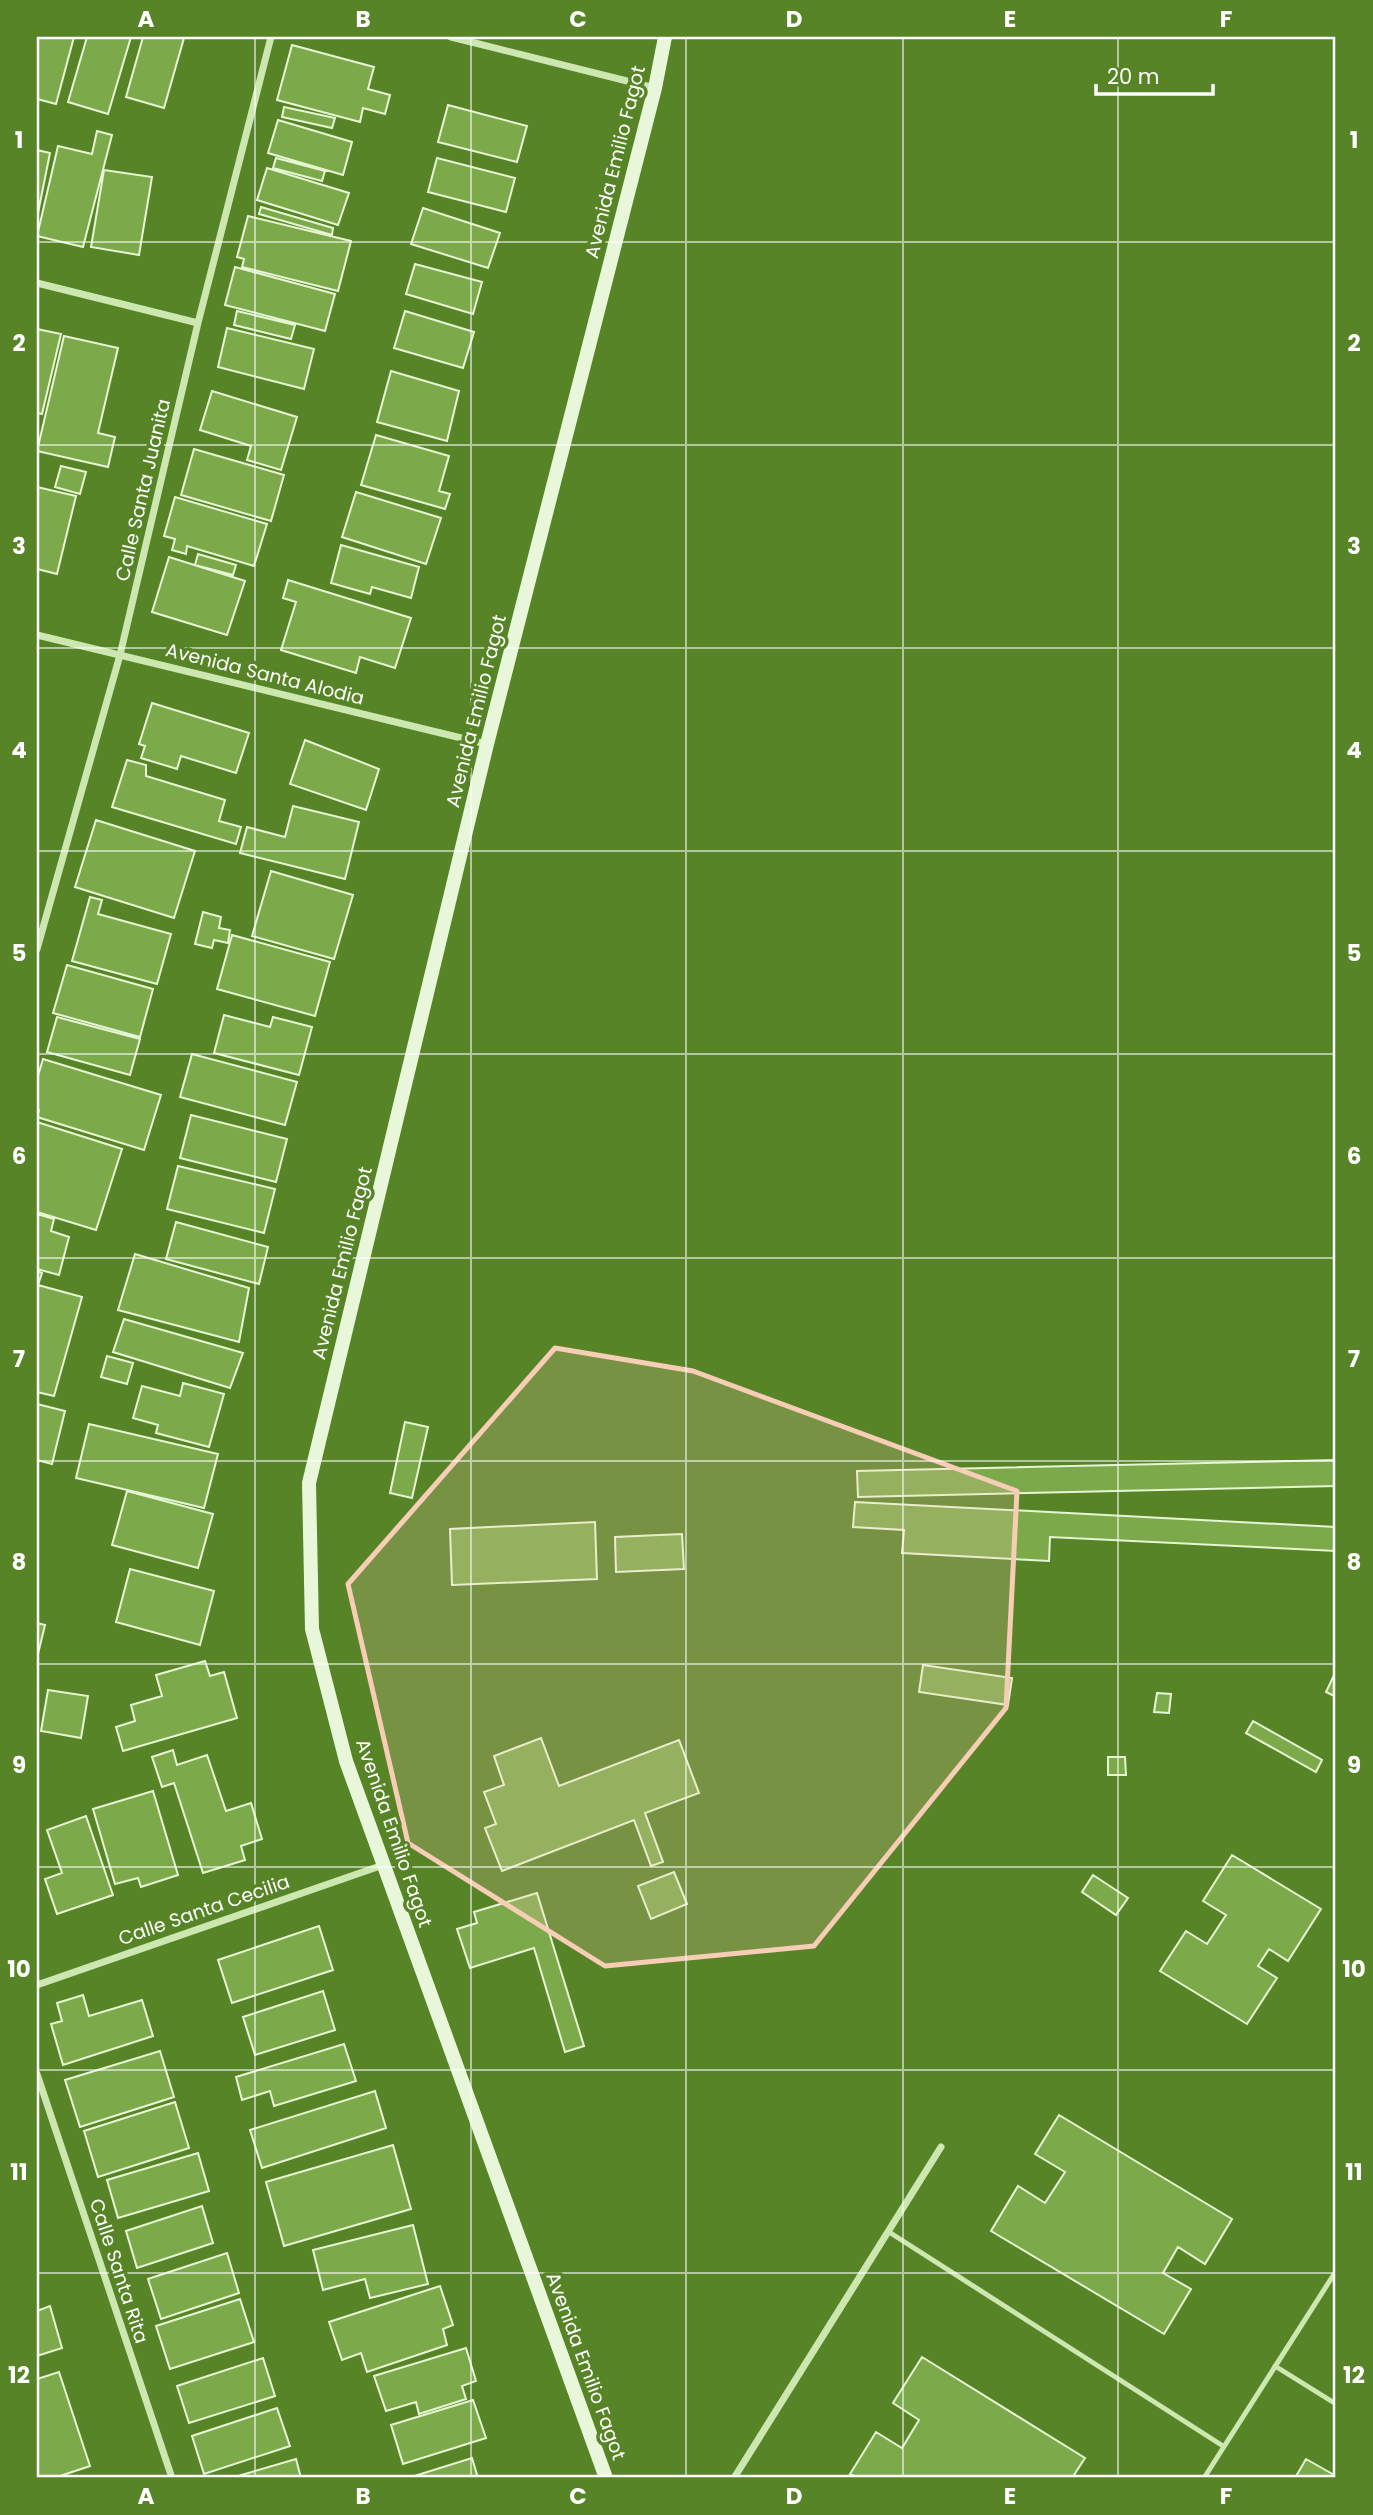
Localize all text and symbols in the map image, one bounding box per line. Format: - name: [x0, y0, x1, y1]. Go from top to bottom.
- text: A: [138, 3, 155, 35]
- text: B: [355, 3, 371, 35]
- text: C: [569, 3, 587, 35]
- text: D: [786, 3, 802, 35]
- text: E: [1004, 3, 1016, 35]
- text: F: [1220, 3, 1232, 35]
- scale bar: [1096, 52, 1214, 96]
- text: 20 m: [1107, 62, 1160, 91]
- street label: Avenida Emilio Fagot: [578, 63, 652, 261]
- text: 1: [15, 124, 23, 156]
- text: 1: [1350, 124, 1358, 156]
- text: 2: [12, 327, 26, 359]
- text: 2: [1347, 327, 1361, 359]
- street label: Calle Santa Juanita: [109, 396, 177, 584]
- text: 3: [12, 530, 26, 562]
- text: 3: [1347, 530, 1361, 562]
- street label: Avenida Emilio Fagot: [439, 612, 513, 810]
- street label: Avenida Santa Alodia: [163, 636, 367, 712]
- text: 4: [11, 734, 27, 766]
- text: 4: [1346, 734, 1362, 766]
- text: 5: [12, 937, 26, 969]
- text: 5: [1347, 937, 1361, 969]
- text: 6: [12, 1140, 26, 1172]
- text: 6: [1347, 1140, 1361, 1172]
- street label: Avenida Emilio Fagot: [305, 1164, 379, 1362]
- text: 7: [13, 1343, 25, 1375]
- text: 7: [1348, 1343, 1360, 1375]
- text: 8: [12, 1546, 26, 1578]
- text: 8: [1347, 1546, 1361, 1578]
- street label: Avenida Emilio Fagot: [349, 1735, 439, 1931]
- text: 9: [12, 1749, 26, 1781]
- text: 9: [1347, 1749, 1361, 1781]
- street label: Calle Santa Cecilia: [115, 1868, 293, 1952]
- text: 10: [7, 1953, 31, 1985]
- text: 10: [1342, 1953, 1366, 1985]
- text: 11: [10, 2156, 28, 2188]
- text: 11: [1345, 2156, 1363, 2188]
- street label: Calle Santa Rita: [83, 2195, 155, 2347]
- street label: Avenida Emilio Fagot: [539, 2268, 633, 2464]
- text: 12: [8, 2359, 30, 2391]
- text: 12: [1343, 2359, 1365, 2391]
- text: A: [138, 2480, 155, 2512]
- text: B: [355, 2480, 371, 2512]
- text: C: [569, 2480, 587, 2512]
- text: D: [786, 2480, 802, 2512]
- text: E: [1004, 2480, 1016, 2512]
- text: F: [1220, 2480, 1232, 2512]

